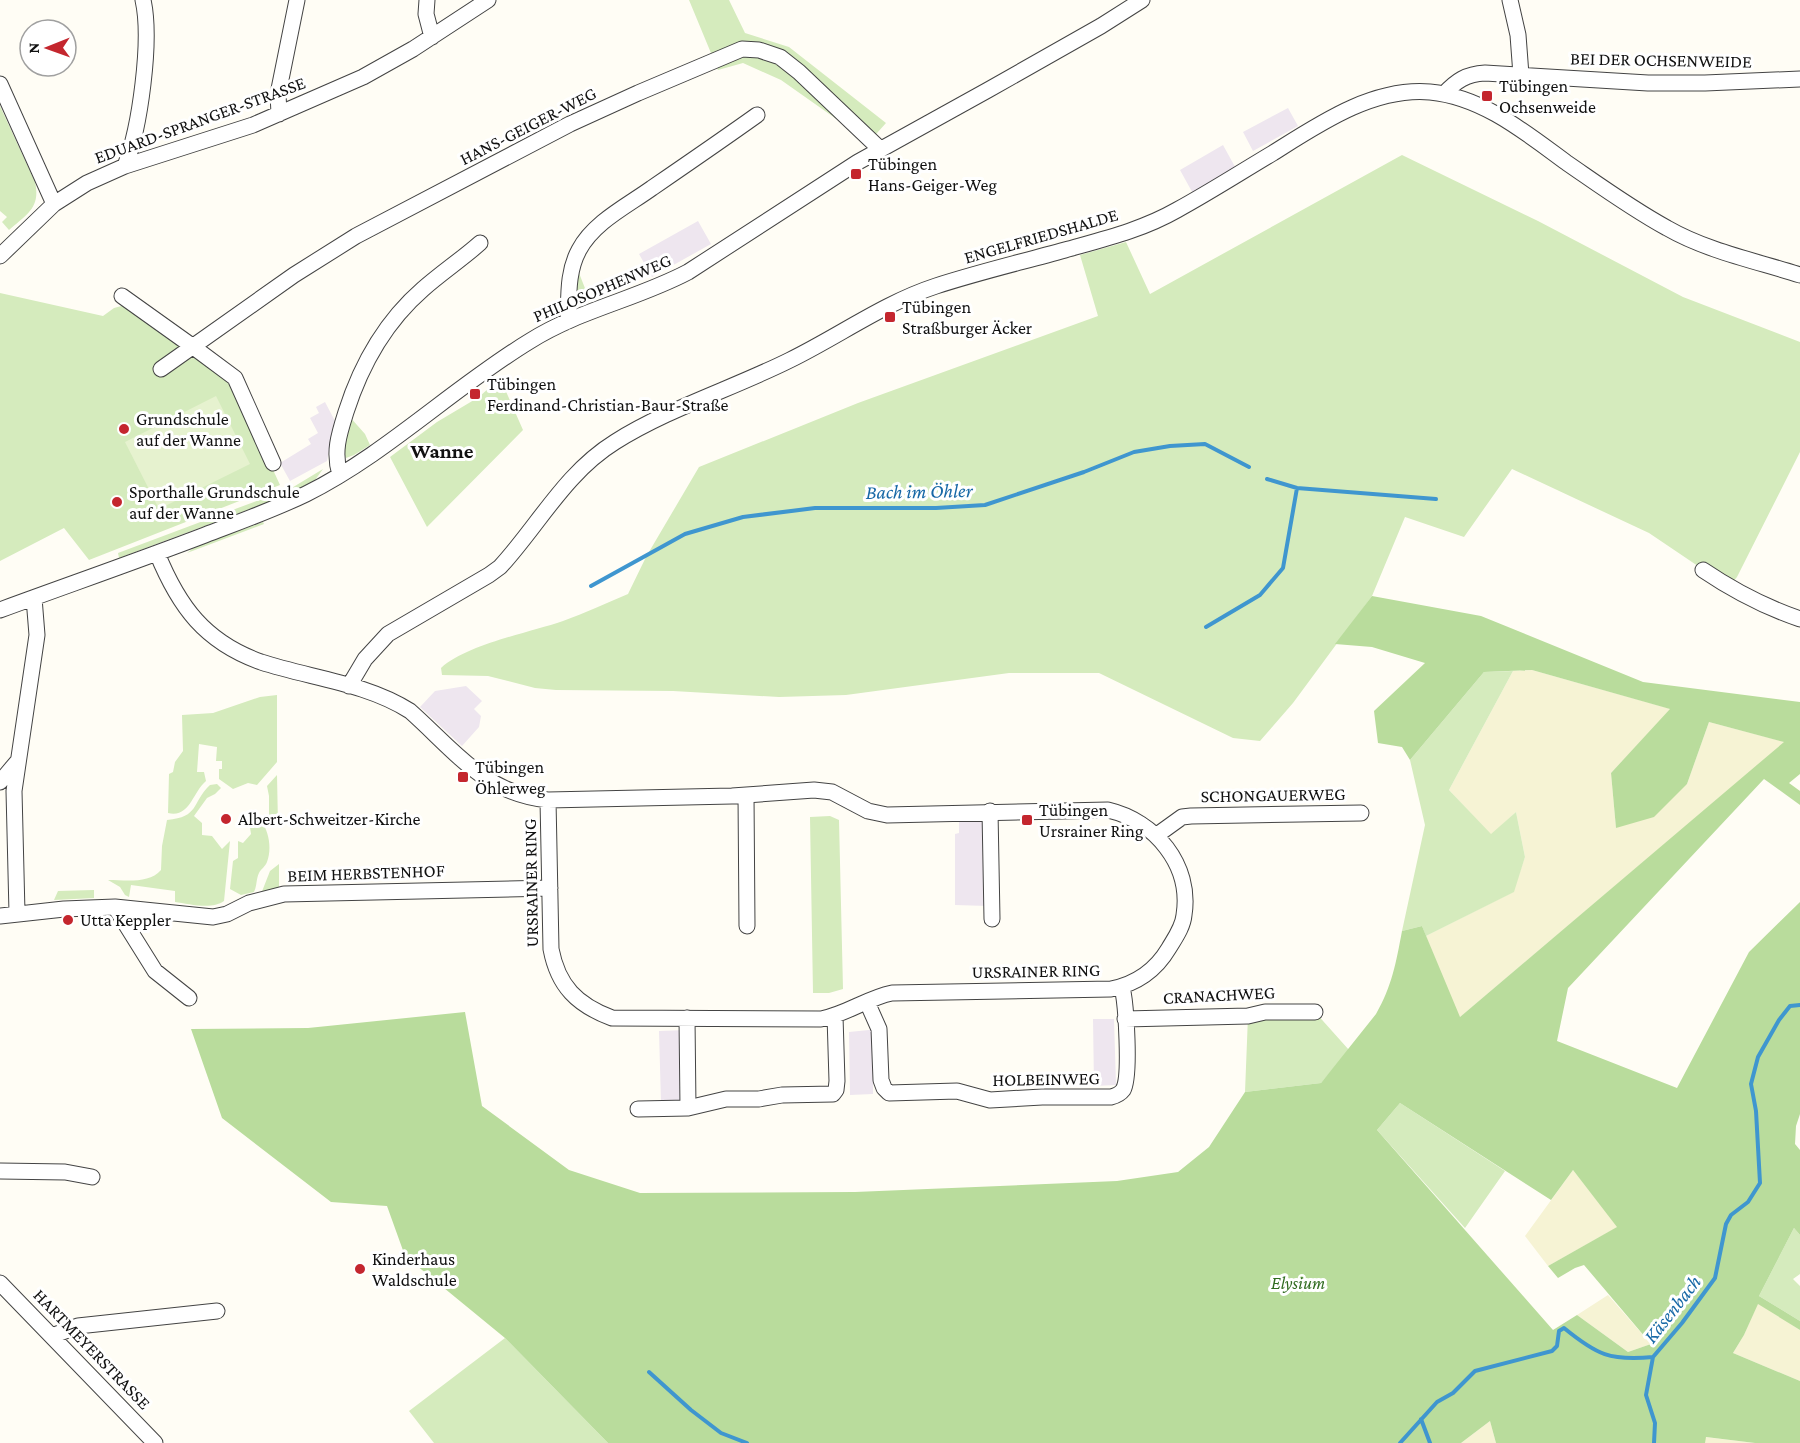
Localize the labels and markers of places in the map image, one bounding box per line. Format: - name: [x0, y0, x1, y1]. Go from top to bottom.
- place label: Tübingen Ochsenweide: [1499, 76, 1596, 117]
- marker: Tübingen Ochsenweide: [1480, 89, 1494, 103]
- place label: Tübingen Hans-Geiger-Weg: [868, 154, 997, 195]
- marker: Tübingen Hans-Geiger-Weg: [849, 167, 863, 181]
- place label: Tübingen Straßburger Äcker: [902, 297, 1033, 338]
- marker: Tübingen Straßburger Äcker: [883, 310, 897, 324]
- place label: Tübingen Ferdinand-Christian-Baur-Straße: [487, 374, 729, 415]
- marker: Tübingen Ferdinand-Christian-Baur-Straße: [468, 387, 482, 401]
- place label: Grundschule auf der Wanne: [136, 409, 241, 450]
- marker: Grundschule auf der Wanne: [117, 422, 131, 436]
- place label: Sporthalle Grundschule auf der Wanne: [129, 482, 300, 523]
- marker: Sporthalle Grundschule auf der Wanne: [110, 495, 124, 509]
- place label: Tübingen Öhlerweg: [475, 757, 546, 798]
- marker: Tübingen Öhlerweg: [456, 770, 470, 784]
- place label: Tübingen Ursrainer Ring: [1039, 800, 1144, 841]
- place label: Albert-Schweitzer-Kirche: [238, 809, 421, 829]
- marker: Albert-Schweitzer-Kirche: [219, 812, 233, 826]
- marker: Tübingen Ursrainer Ring: [1020, 813, 1034, 827]
- place label: Utta Keppler: [80, 910, 172, 930]
- marker: Utta Keppler: [61, 913, 75, 927]
- place label: Kinderhaus Waldschule: [372, 1249, 457, 1290]
- marker: Kinderhaus Waldschule: [353, 1262, 367, 1276]

